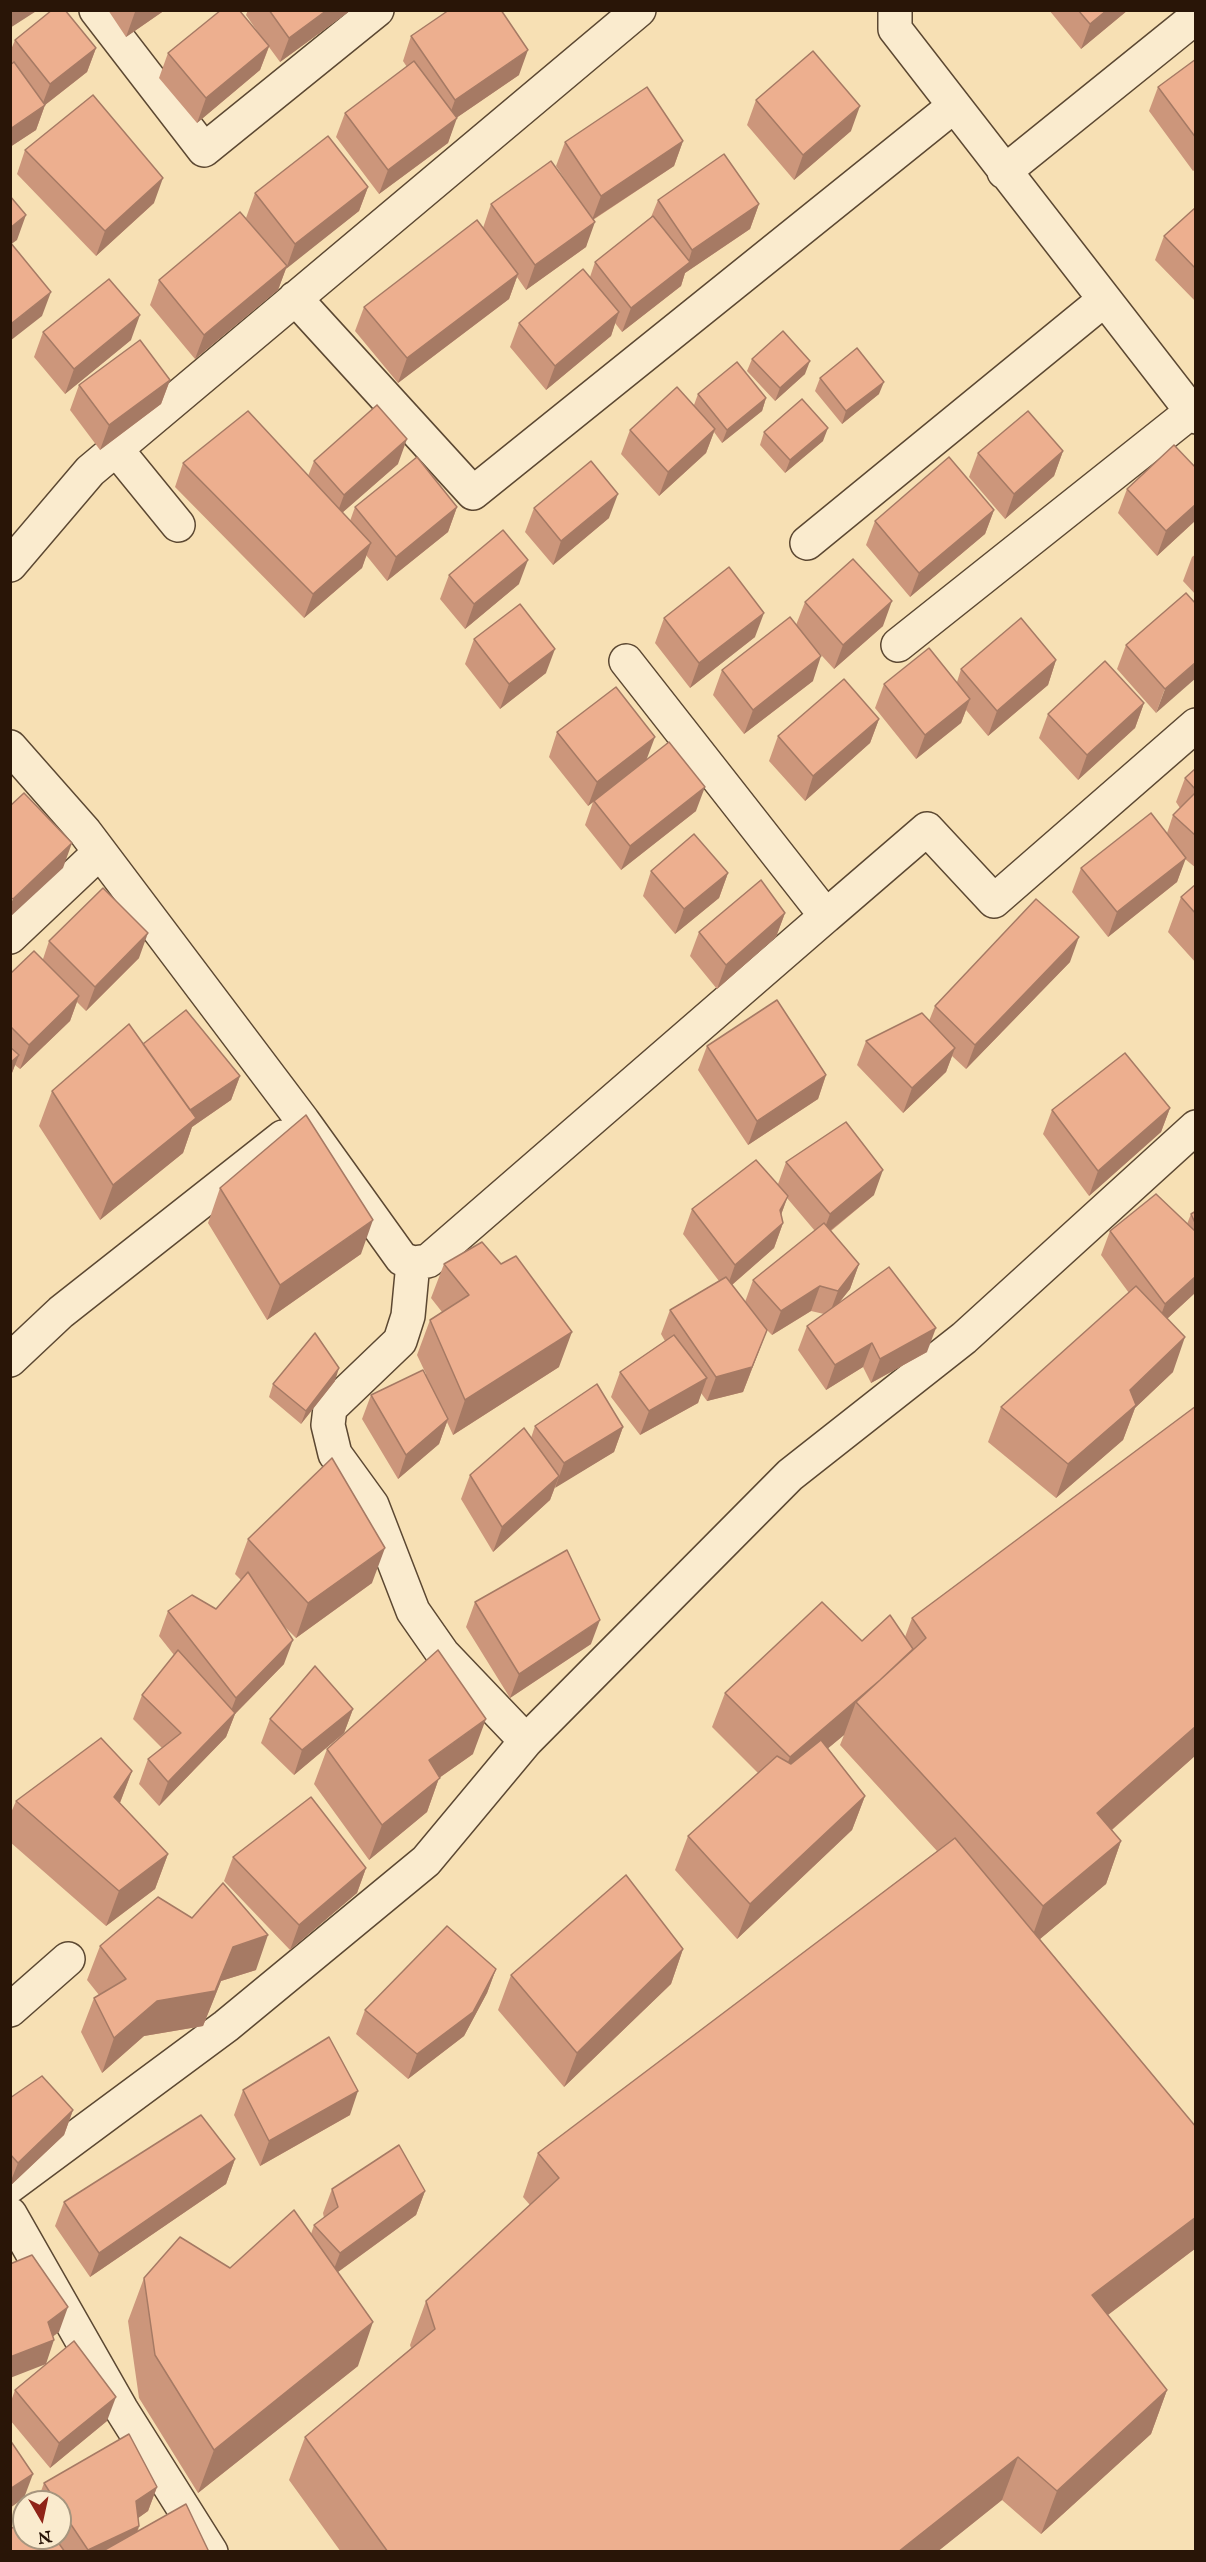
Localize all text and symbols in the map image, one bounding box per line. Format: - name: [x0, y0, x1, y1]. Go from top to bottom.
- north arrow: [12, 2490, 72, 2550]
- text: N: [36, 2525, 53, 2547]

